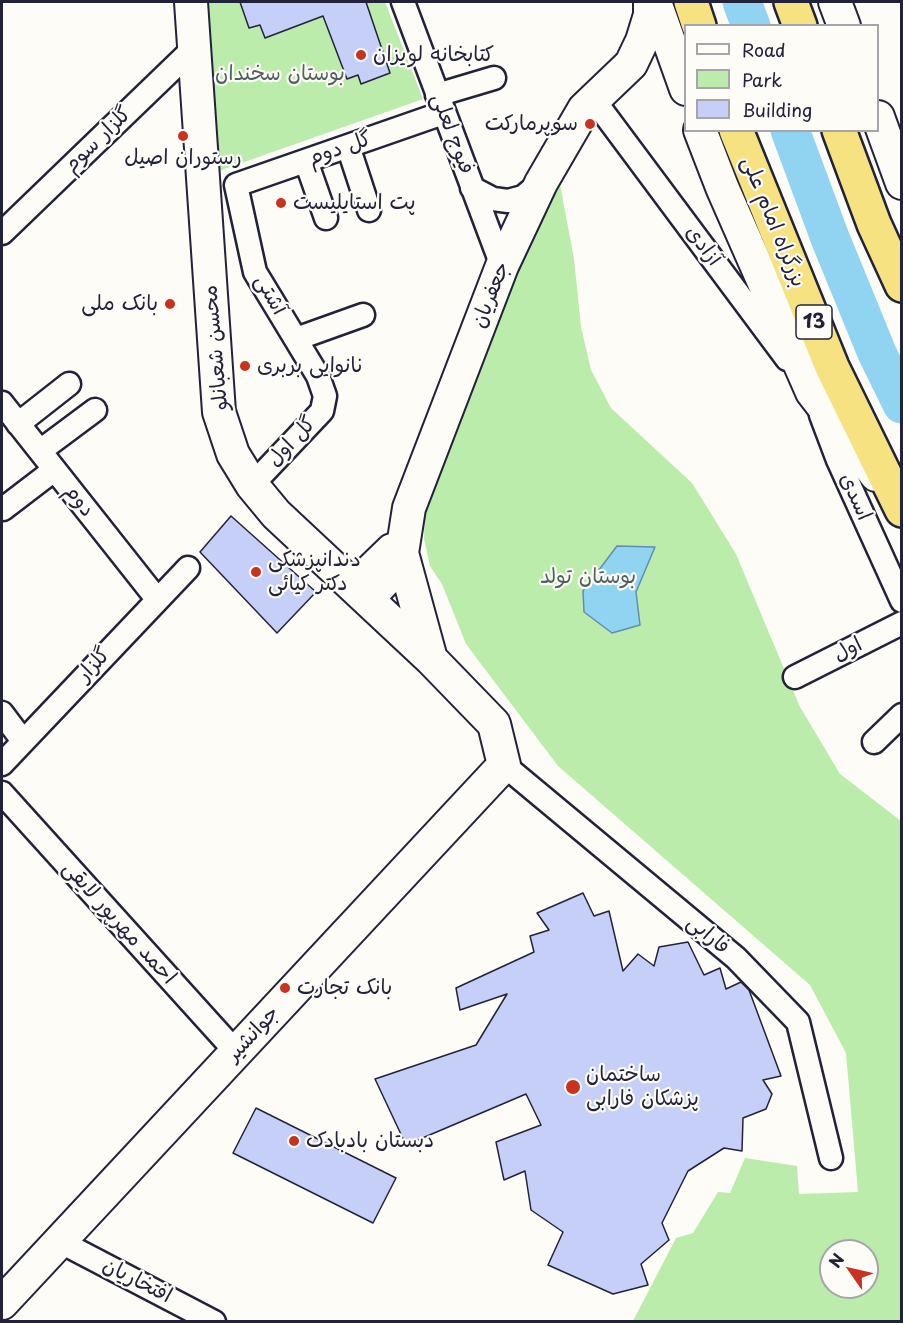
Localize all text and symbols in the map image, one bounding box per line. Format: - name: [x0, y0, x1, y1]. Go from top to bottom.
- legend: [684, 24, 879, 132]
- text: Road: [742, 36, 786, 63]
- place label: کتابخانه لویزان: [373, 42, 494, 68]
- marker: کتابخانه لویزان: [354, 48, 368, 62]
- park label: بوستان سخندان: [215, 61, 345, 87]
- text: Park: [742, 66, 782, 93]
- street label: فیوج لعلی: [425, 90, 479, 178]
- text: Building: [742, 96, 812, 123]
- street label: گلزار سوم: [59, 102, 137, 178]
- place label: سوپرمارکت: [485, 111, 578, 137]
- marker: سوپرمارکت: [583, 117, 597, 131]
- street label: گل دوم: [305, 126, 375, 172]
- marker: رستوران اصیل: [176, 129, 190, 143]
- place label: رستوران اصیل: [124, 145, 242, 171]
- street label: بزرگراه امام علی: [735, 153, 811, 291]
- place label: پت استایلیست: [293, 190, 416, 216]
- marker: پت استایلیست: [274, 196, 288, 210]
- street label: آزادی: [680, 221, 726, 271]
- street label: جعفریان: [466, 258, 516, 332]
- street label: آشتی: [249, 270, 291, 320]
- street label: محسن شعبانلو: [198, 284, 234, 412]
- place label: بانک ملی: [81, 291, 158, 317]
- marker: بانک ملی: [163, 297, 177, 311]
- road number: 13: [796, 305, 832, 339]
- place label: نانوایی بربری: [257, 353, 364, 379]
- marker: نانوایی بربری: [238, 359, 252, 373]
- street label: گل اول: [262, 411, 322, 473]
- street label: اسدی: [834, 469, 876, 525]
- street label: دوم: [59, 480, 99, 522]
- place label: دندانپزشکی دکتر کیائی: [268, 547, 361, 597]
- park label: بوستان تولد: [540, 564, 636, 590]
- marker: دندانپزشکی دکتر کیائی: [249, 565, 263, 579]
- street label: اول: [829, 632, 867, 668]
- street label: گلزار: [72, 643, 116, 687]
- street label: احمد مهرپور لایقی: [57, 856, 181, 990]
- street label: فارابی: [681, 910, 735, 960]
- place label: بانک تجارت: [297, 975, 392, 1001]
- marker: بانک تجارت: [278, 981, 292, 995]
- street label: جوانشیر: [221, 1001, 285, 1067]
- place label: ساختمان پزشکان فارابی: [586, 1062, 699, 1112]
- marker: ساختمان پزشکان فارابی: [564, 1078, 582, 1096]
- place label: دبستان بادبادک: [306, 1128, 434, 1154]
- marker: دبستان بادبادک: [287, 1134, 301, 1148]
- north arrow: [819, 1239, 879, 1299]
- text: N: [822, 1248, 849, 1272]
- street label: افتخاریان: [98, 1253, 176, 1309]

